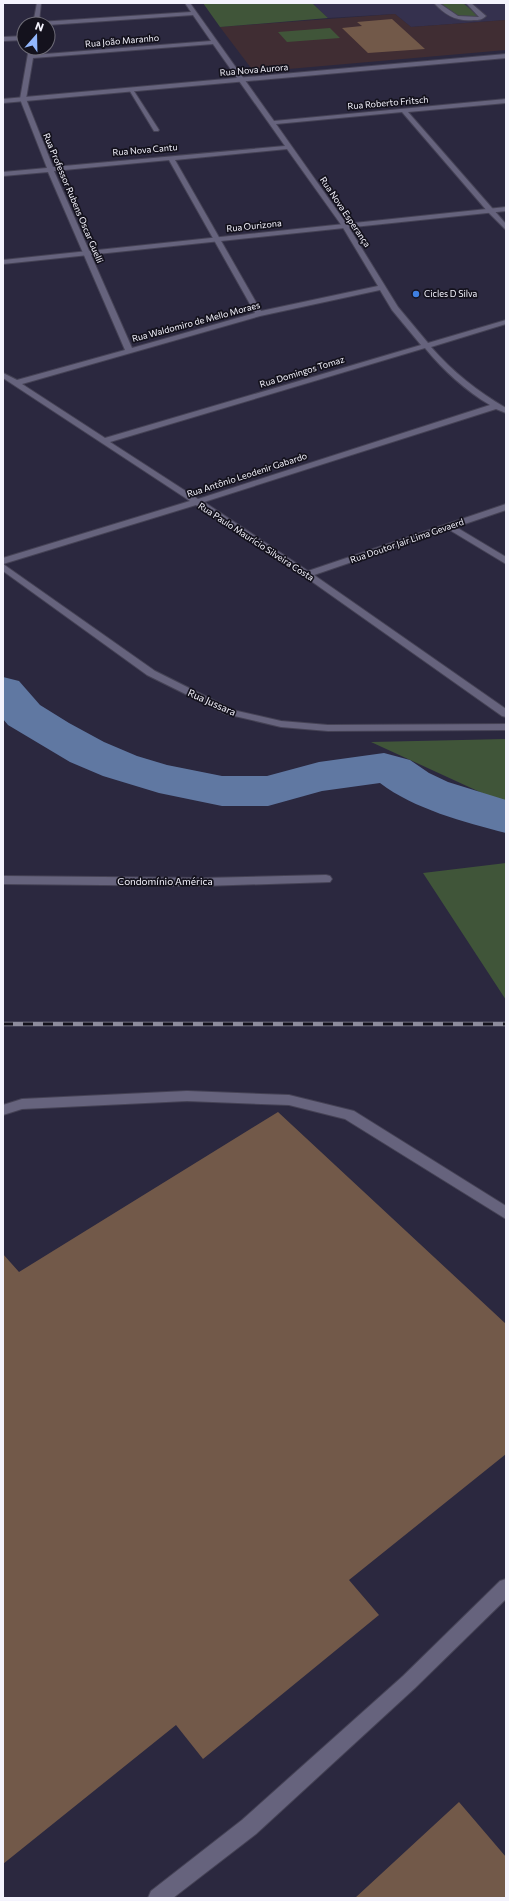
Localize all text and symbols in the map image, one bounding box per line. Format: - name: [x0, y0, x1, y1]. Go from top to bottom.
- north arrow: [16, 16, 56, 56]
- text: N: [33, 19, 46, 34]
- street label: Rua João Maranho: [84, 32, 159, 49]
- street label: Rua Nova Aurora: [219, 61, 289, 78]
- street label: Rua Roberto Fritsch: [347, 93, 429, 112]
- street label: Rua Professor Rubens Oscar Guelli: [41, 131, 106, 264]
- street label: Rua Nova Cantu: [112, 141, 178, 158]
- street label: Rua Nova Esperança: [318, 174, 373, 249]
- street label: Rua Ourizona: [226, 217, 282, 234]
- place label: Cicles D Silva: [424, 288, 478, 299]
- marker: Cicles D Silva: [411, 289, 421, 299]
- street label: Rua Waldomiro de Mello Moraes: [131, 299, 261, 344]
- street label: Rua Domingos Tomaz: [258, 353, 346, 390]
- street label: Rua Antônio Leodenir Gabardo: [185, 450, 308, 499]
- street label: Rua Paulo Maurício Silveira Costa: [196, 500, 316, 583]
- street label: Rua Doutor Jair Lima Gevaerd: [349, 516, 465, 565]
- street label: Rua Jussara: [186, 686, 238, 718]
- street label: Condomínio América: [117, 875, 213, 887]

